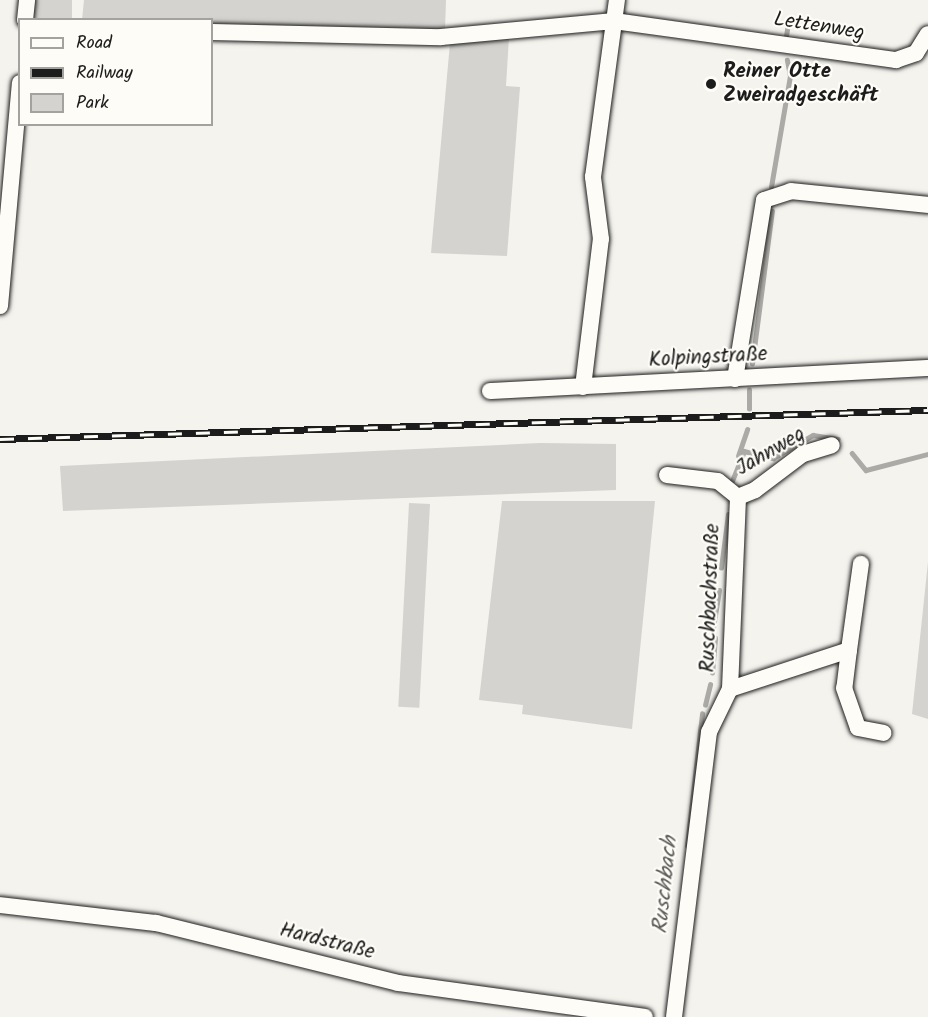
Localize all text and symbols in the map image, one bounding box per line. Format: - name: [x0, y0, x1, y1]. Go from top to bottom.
- street label: Lettenweg: [772, 7, 866, 47]
- legend: [18, 18, 213, 126]
- text: Road: [76, 29, 112, 58]
- text: Railway: [76, 59, 133, 88]
- place label: Reiner Otte Zweiradgeschäft: [723, 59, 879, 109]
- marker: Reiner Otte Zweiradgeschäft: [704, 77, 718, 91]
- text: Park: [76, 89, 109, 118]
- street label: Kolpingstraße: [648, 342, 768, 374]
- street label: Jahnweg: [732, 422, 810, 482]
- street label: Ruschbachstraße: [696, 523, 726, 673]
- water label: Ruschbach: [648, 835, 684, 935]
- street label: Hardstraße: [277, 918, 377, 966]

